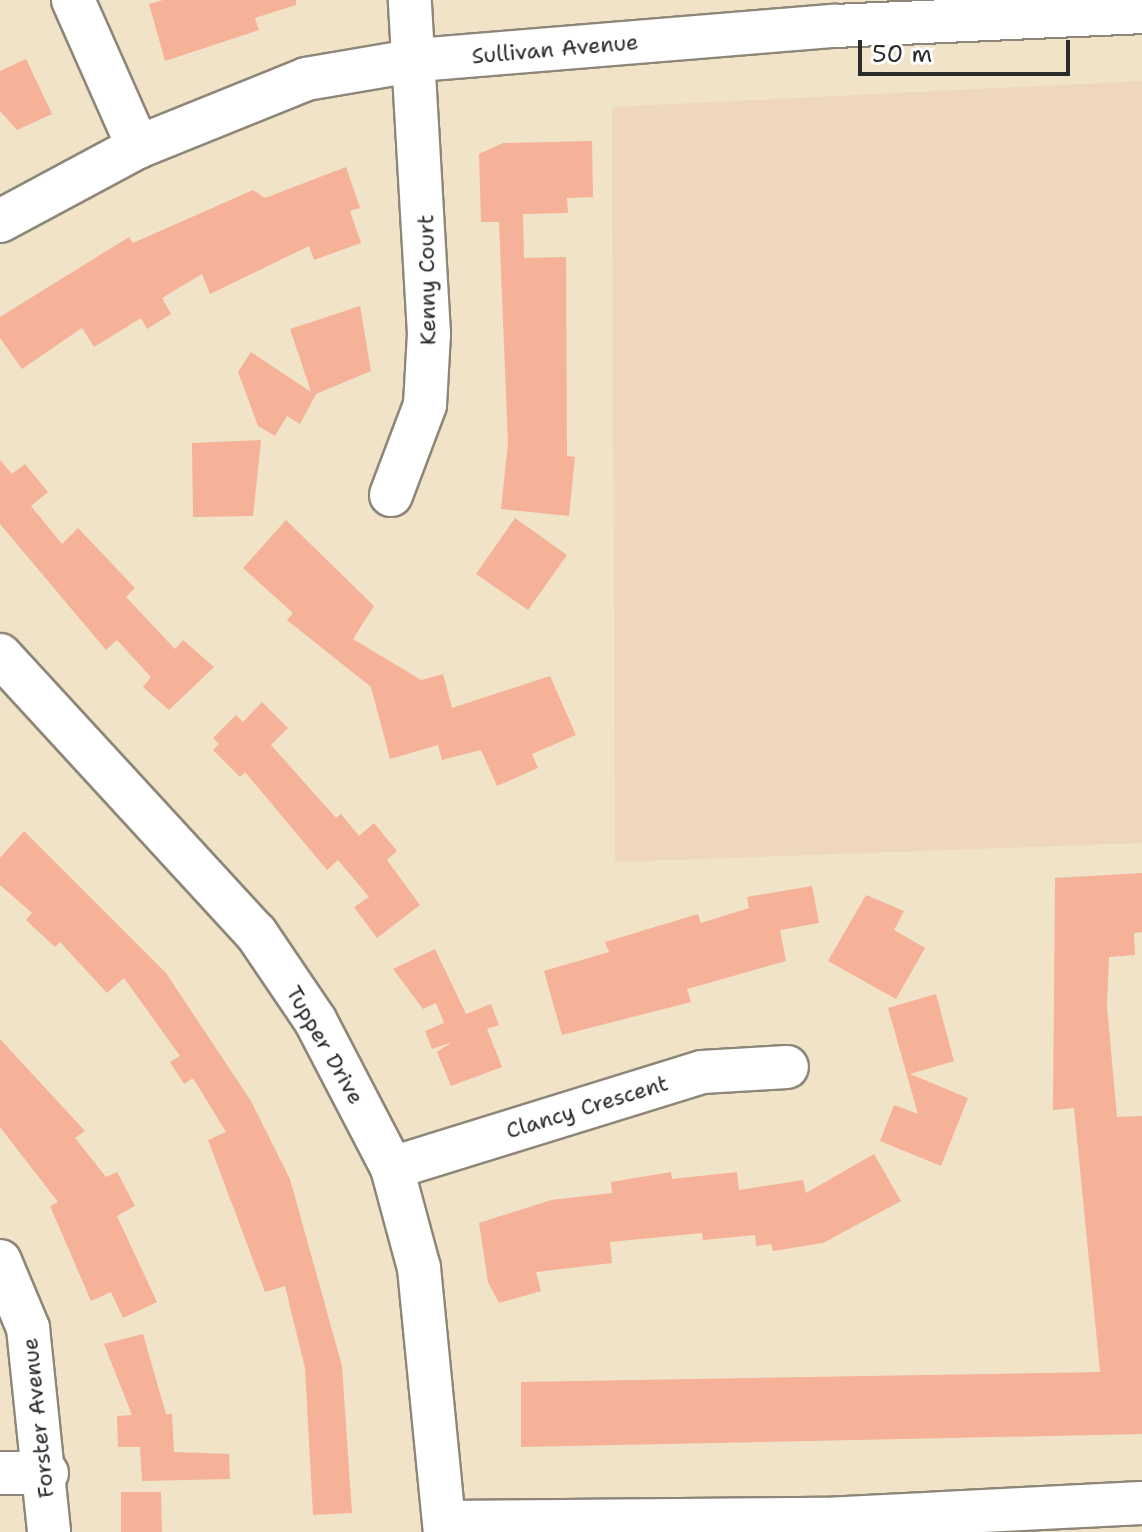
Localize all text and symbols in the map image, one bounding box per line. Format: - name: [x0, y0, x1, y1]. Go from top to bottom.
- scale bar: [862, 24, 1074, 74]
- street label: Sullivan Avenue: [471, 29, 639, 69]
- text: 50 m: [872, 38, 932, 70]
- street label: Kenny Court: [413, 214, 441, 346]
- street label: Tupper Drive: [280, 981, 370, 1109]
- street label: Clancy Crescent: [503, 1070, 671, 1144]
- street label: Forster Avenue: [16, 1337, 60, 1499]

